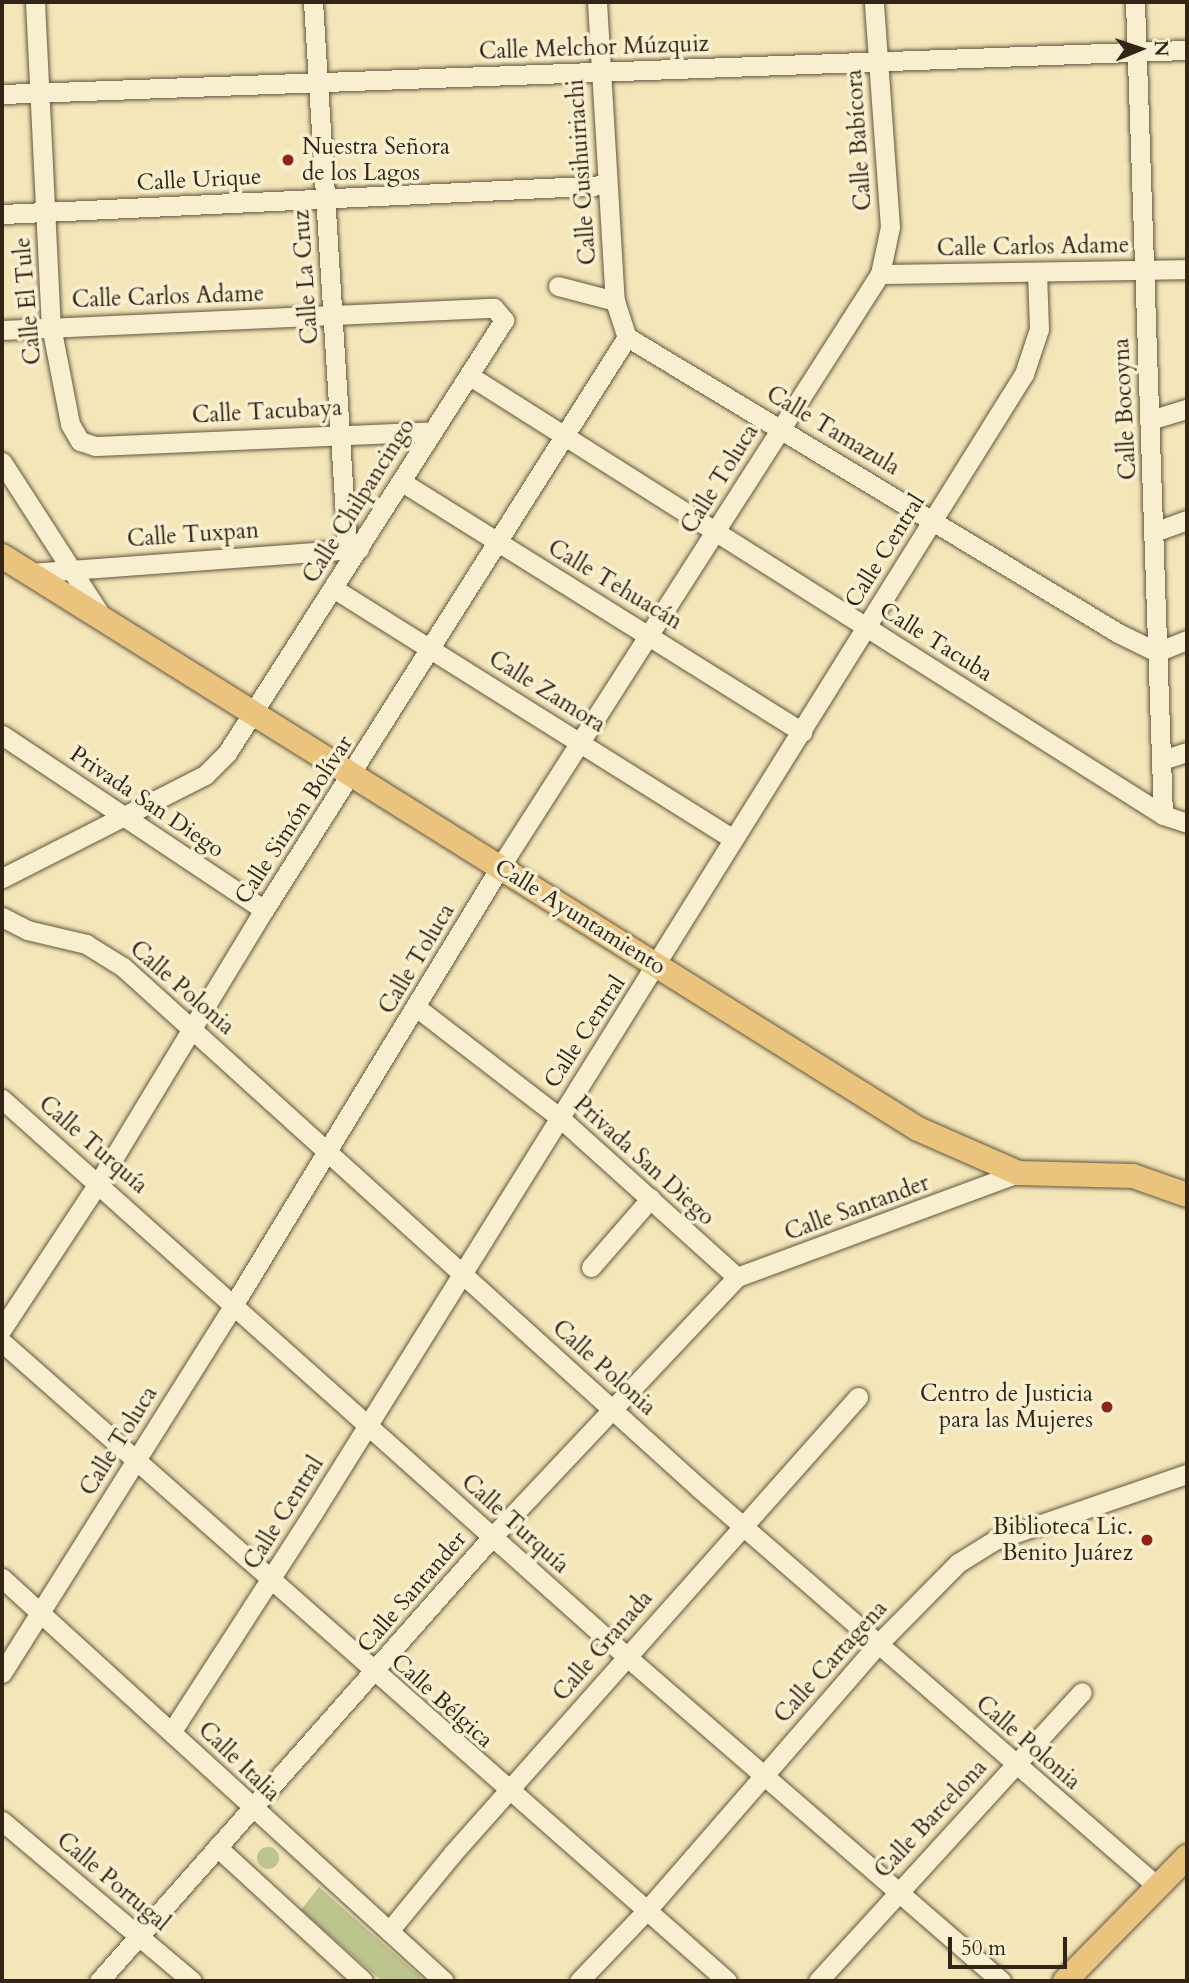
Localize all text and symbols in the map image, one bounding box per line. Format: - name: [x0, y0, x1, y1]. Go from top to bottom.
- north arrow: [1105, 14, 1175, 84]
- street label: Calle Melchor Múzquiz: [479, 30, 709, 66]
- text: N: [1148, 40, 1174, 57]
- street label: Calle Babícora: [840, 68, 878, 212]
- street label: Calle Cusihuiriachi: [562, 78, 602, 266]
- place label: Nuestra Señora de los Lagos: [302, 133, 450, 187]
- marker: Nuestra Señora de los Lagos: [280, 152, 296, 168]
- street label: Calle Urique: [136, 163, 262, 197]
- street label: Calle La Cruz: [288, 209, 324, 345]
- street label: Calle Carlos Adame: [937, 232, 1129, 262]
- street label: Calle El Tule: [9, 236, 47, 366]
- street label: Calle Carlos Adame: [71, 280, 265, 314]
- street label: Calle Bocoyna: [1108, 337, 1142, 481]
- street label: Calle Tamazula: [761, 380, 905, 482]
- street label: Calle Tacubaya: [191, 394, 343, 430]
- street label: Calle Chilpancingo: [297, 414, 421, 588]
- street label: Calle Toluca: [675, 419, 765, 539]
- street label: Calle Central: [839, 489, 931, 613]
- street label: Calle Tuxpan: [126, 517, 260, 553]
- street label: Calle Tehuacán: [543, 534, 687, 636]
- street label: Calle Tacuba: [874, 596, 998, 688]
- street label: Calle Zamora: [484, 645, 610, 739]
- street label: Calle Simón Bolívar: [229, 731, 359, 909]
- street label: Privada San Diego: [65, 740, 229, 864]
- street label: Calle Ayuntamiento: [489, 853, 671, 981]
- street label: Calle Toluca: [373, 899, 461, 1019]
- street label: Calle Polonia: [124, 935, 240, 1041]
- street label: Calle Central: [538, 971, 632, 1093]
- street label: Calle Turquía: [33, 1090, 153, 1200]
- street label: Privada San Diego: [568, 1091, 720, 1231]
- street label: Calle Santander: [781, 1169, 933, 1247]
- street label: Calle Polonia: [547, 1314, 661, 1422]
- place label: Centro de Justicia para las Mujeres: [920, 1380, 1093, 1434]
- street label: Calle Toluca: [74, 1381, 164, 1501]
- marker: Centro de Justicia para las Mujeres: [1099, 1399, 1115, 1415]
- street label: Calle Central: [238, 1451, 330, 1575]
- street label: Calle Turquía: [456, 1469, 574, 1579]
- place label: Biblioteca Lic. Benito Juárez: [993, 1513, 1133, 1567]
- street label: Calle Santander: [352, 1526, 472, 1658]
- marker: Biblioteca Lic. Benito Juárez: [1139, 1532, 1155, 1548]
- street label: Calle Granada: [547, 1585, 659, 1707]
- street label: Calle Cartagena: [769, 1595, 893, 1729]
- street label: Calle Bélgica: [385, 1648, 499, 1754]
- street label: Calle Polonia: [970, 1690, 1086, 1796]
- street label: Calle Italia: [192, 1716, 286, 1808]
- street label: Calle Barcelona: [869, 1754, 993, 1884]
- street label: Calle Portugal: [51, 1827, 175, 1937]
- scale bar: [951, 1924, 1070, 1968]
- text: 50 m: [961, 1934, 1006, 1963]

